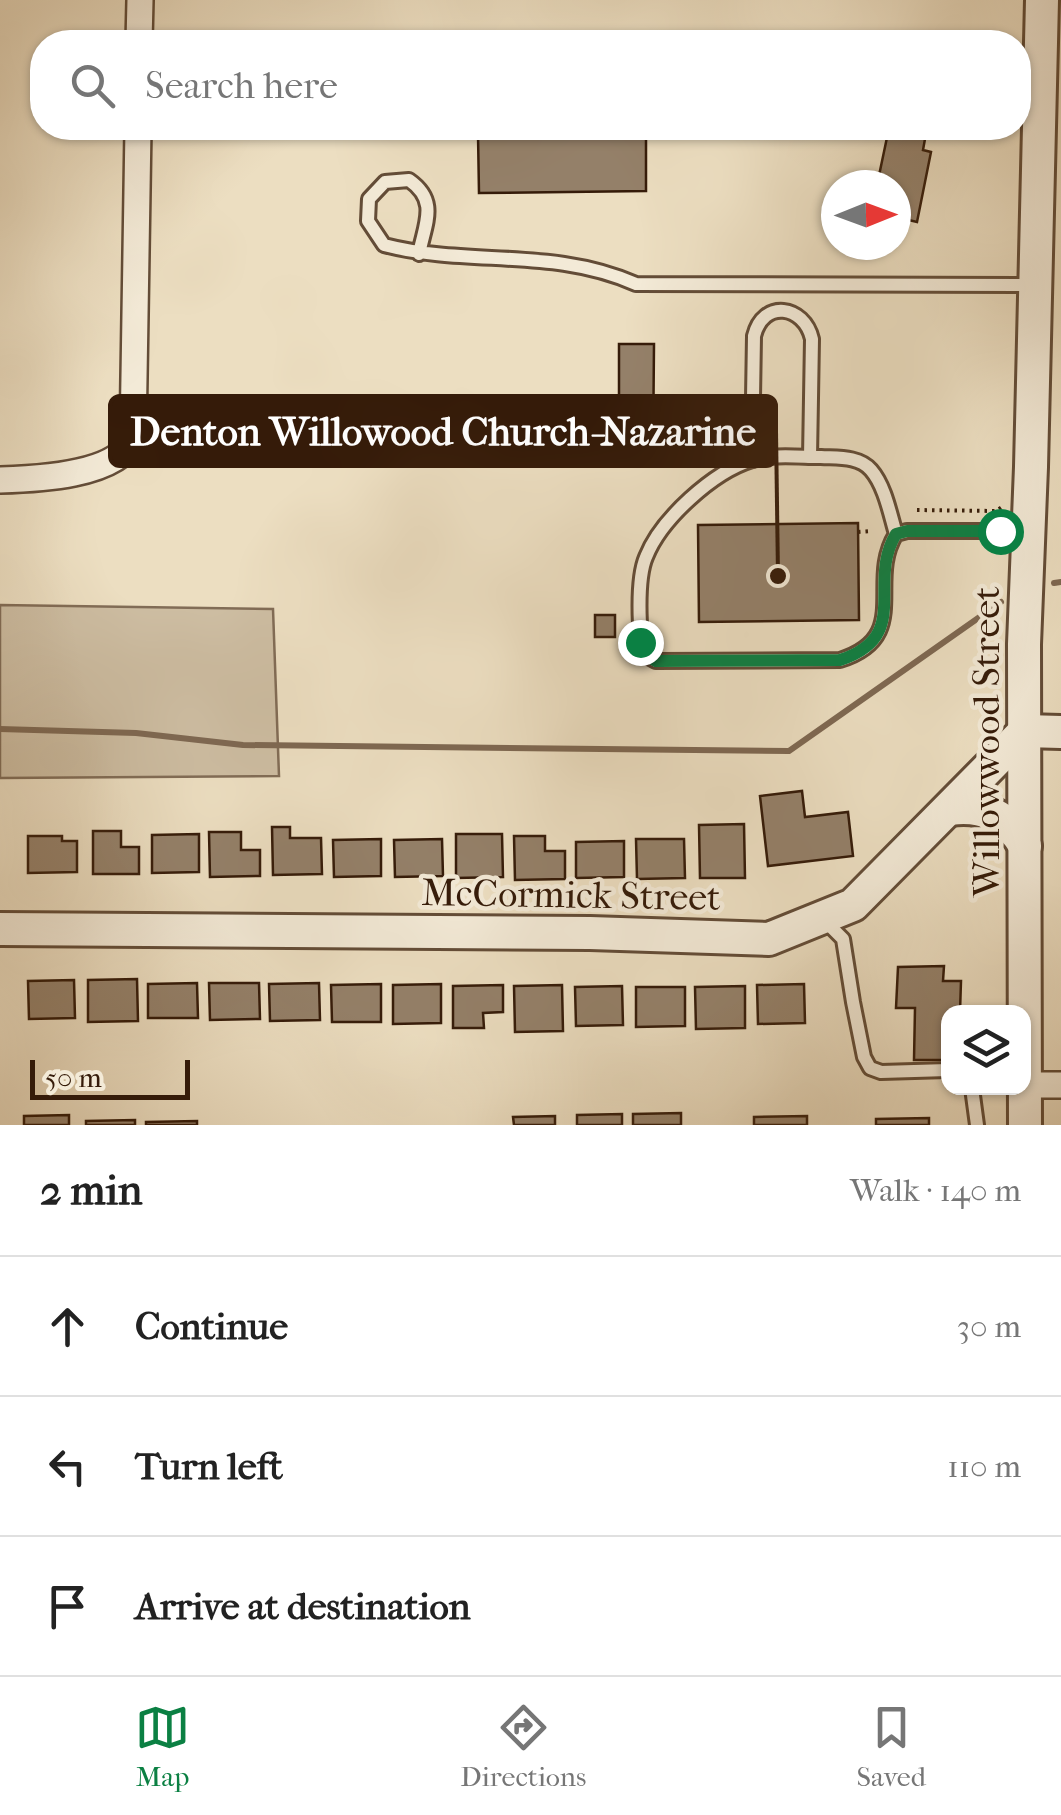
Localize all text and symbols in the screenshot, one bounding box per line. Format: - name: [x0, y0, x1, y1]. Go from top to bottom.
- search box: [30, 30, 1031, 140]
- icon: search: [65, 58, 120, 113]
- text: Search here: [145, 63, 338, 108]
- north arrow: [821, 170, 911, 260]
- callout: Denton Willowood Church-Nazarine: [110, 396, 776, 466]
- text: Denton Willowood Church-Nazarine: [130, 409, 756, 455]
- route start: [978, 509, 1024, 555]
- street label: Willowwood Street: [964, 586, 1009, 899]
- route end: [618, 620, 664, 666]
- street label: McCormick Street: [421, 870, 721, 920]
- map controls: [941, 1005, 1031, 1095]
- button: layers: [941, 1005, 1031, 1095]
- scale bar: [30, 1055, 190, 1100]
- text: 50 m: [45, 1061, 102, 1094]
- text: 2 min: [40, 1166, 142, 1215]
- text: Walk · 140 m: [850, 1172, 1021, 1209]
- icon: ahead: [40, 1299, 95, 1354]
- text: Continue: [135, 1304, 288, 1349]
- text: 30 m: [957, 1308, 1021, 1345]
- icon: left: [40, 1439, 95, 1494]
- text: Turn left: [135, 1444, 283, 1489]
- text: 110 m: [947, 1448, 1021, 1485]
- icon: arrive: [40, 1579, 95, 1634]
- text: Arrive at destination: [135, 1584, 471, 1629]
- tab: Map: [135, 1700, 190, 1793]
- tab: Directions: [460, 1700, 586, 1793]
- tab: Saved: [856, 1700, 926, 1793]

